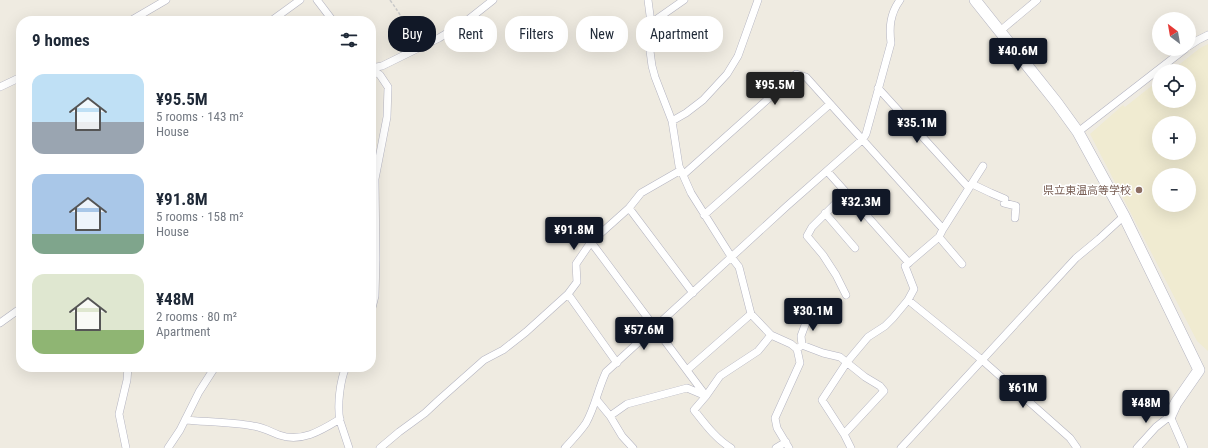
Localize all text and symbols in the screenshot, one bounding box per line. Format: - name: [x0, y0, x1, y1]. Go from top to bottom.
- north arrow: [1152, 12, 1196, 56]
- map controls: [1152, 12, 1196, 212]
- chip: Buy: [388, 16, 436, 52]
- chip: Rent: [444, 16, 497, 52]
- chip: Filters: [505, 16, 568, 52]
- chip: New: [576, 16, 628, 52]
- chip: Apartment: [636, 16, 723, 52]
- icon: filters: [338, 29, 360, 51]
- text: 9 homes: [32, 30, 90, 50]
- pin: ¥40.6M: [985, 38, 1051, 72]
- text: ¥40.6M: [998, 43, 1038, 58]
- button: locate: [1152, 64, 1196, 108]
- pin: ¥95.5M: [742, 72, 808, 106]
- text: ¥95.5M: [755, 77, 795, 92]
- text: ¥95.5M: [156, 89, 208, 109]
- icon: home: [64, 90, 112, 138]
- text: 5 rooms · 143 m²: [156, 109, 243, 124]
- pin: ¥35.1M: [884, 110, 950, 144]
- text: ¥35.1M: [897, 115, 937, 130]
- button: +: [1152, 116, 1196, 160]
- text: House: [156, 124, 189, 139]
- button: −: [1152, 168, 1196, 212]
- place label: 県立東温高等学校: [1043, 184, 1131, 197]
- marker: 県立東温高等学校: [1134, 185, 1144, 195]
- text: ¥91.8M: [156, 189, 208, 209]
- pin: ¥32.3M: [828, 189, 894, 223]
- icon: home: [64, 190, 112, 238]
- text: ¥32.3M: [841, 194, 881, 209]
- text: 5 rooms · 158 m²: [156, 209, 243, 224]
- pin: ¥91.8M: [541, 217, 607, 251]
- text: ¥91.8M: [554, 222, 594, 237]
- text: House: [156, 224, 189, 239]
- text: ¥48M: [156, 289, 194, 309]
- icon: home: [64, 290, 112, 338]
- pin: ¥30.1M: [780, 298, 846, 332]
- text: ¥30.1M: [793, 303, 833, 318]
- text: 2 rooms · 80 m²: [156, 309, 237, 324]
- pin: ¥57.6M: [611, 317, 677, 351]
- text: ¥57.6M: [624, 322, 664, 337]
- text: Apartment: [156, 324, 210, 339]
- pin: ¥61M: [999, 375, 1047, 409]
- text: ¥61M: [1008, 380, 1038, 395]
- pin: ¥48M: [1122, 390, 1170, 424]
- text: ¥48M: [1131, 395, 1161, 410]

